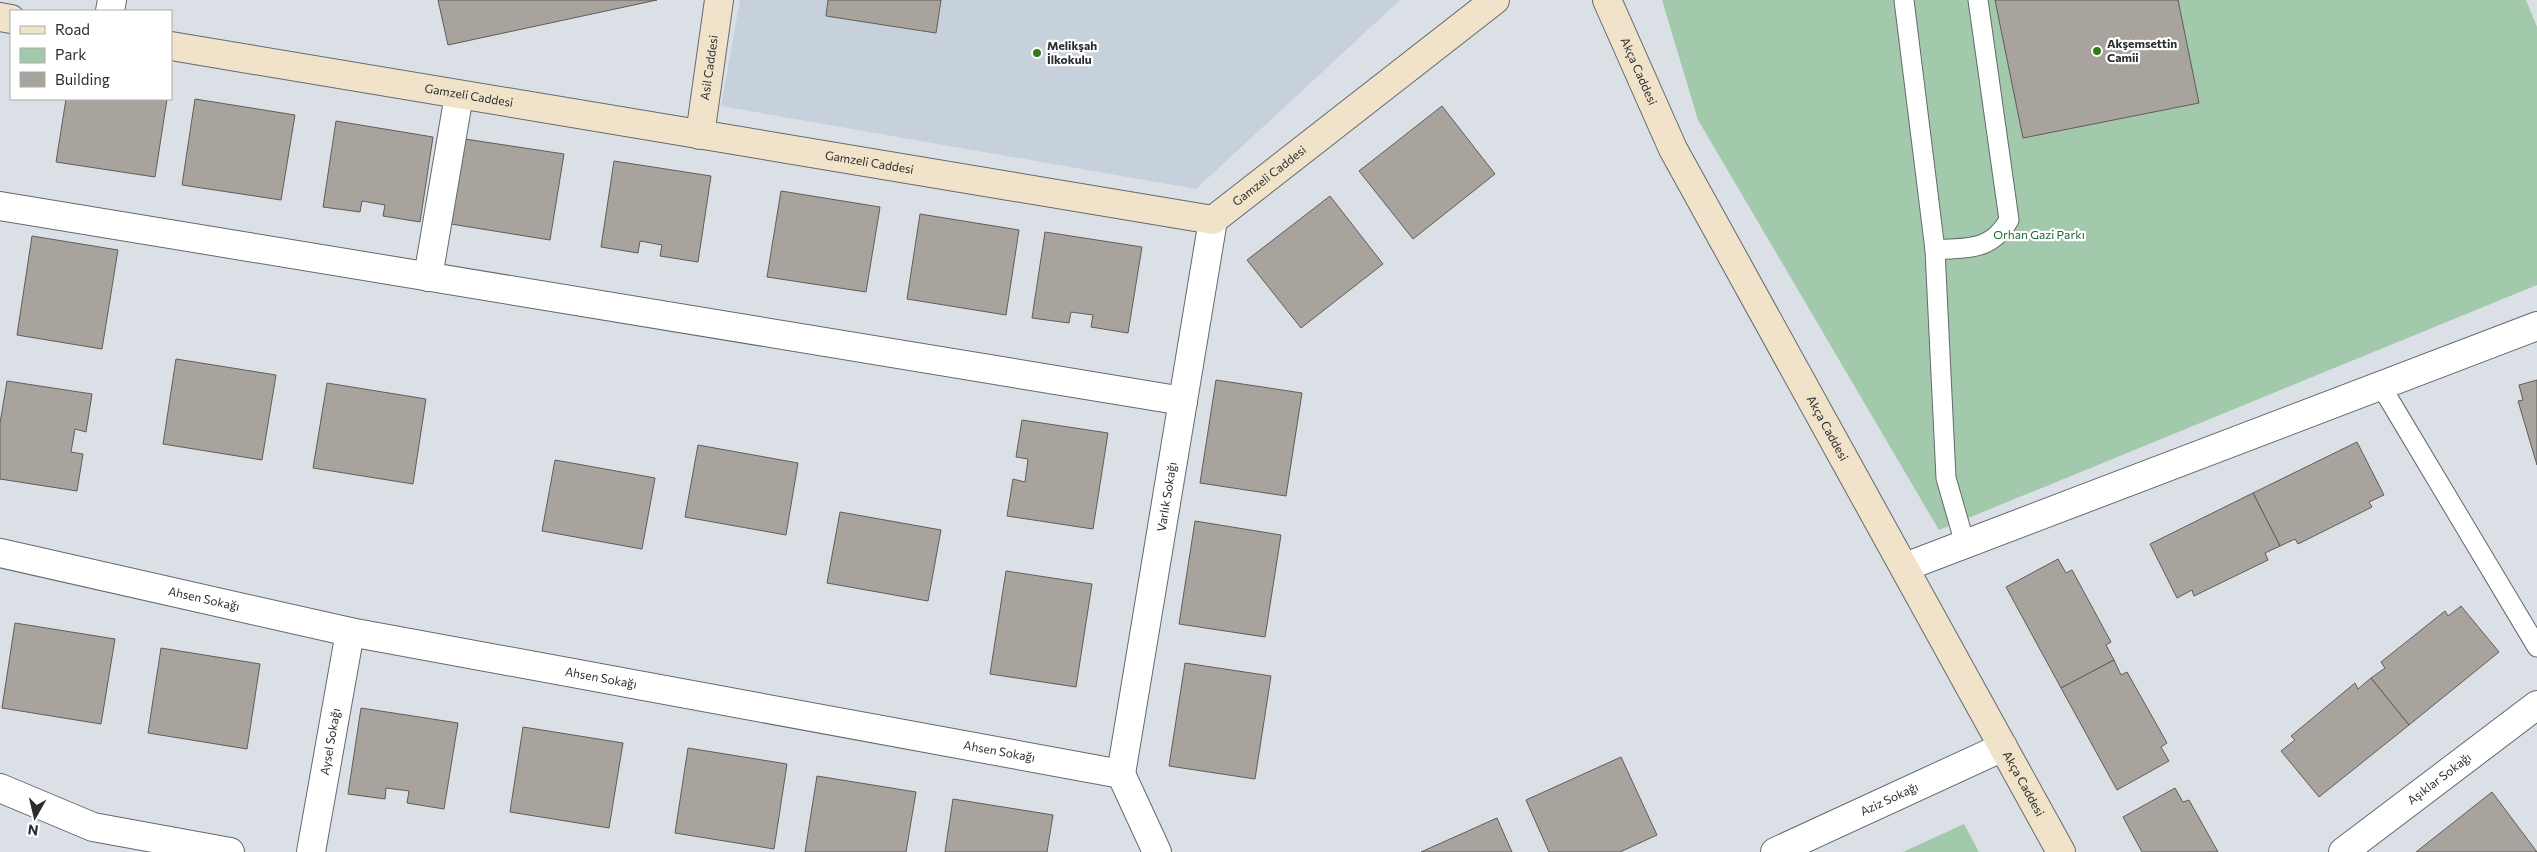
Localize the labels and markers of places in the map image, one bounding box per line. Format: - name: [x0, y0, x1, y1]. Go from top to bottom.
- place label: Akşemsettin Camii: [2107, 36, 2177, 64]
- place label: Melikşah İlkokulu: [1047, 38, 1097, 66]
- marker: Akşemsettin Camii: [2091, 45, 2103, 57]
- marker: Melikşah İlkokulu: [1031, 47, 1043, 59]

